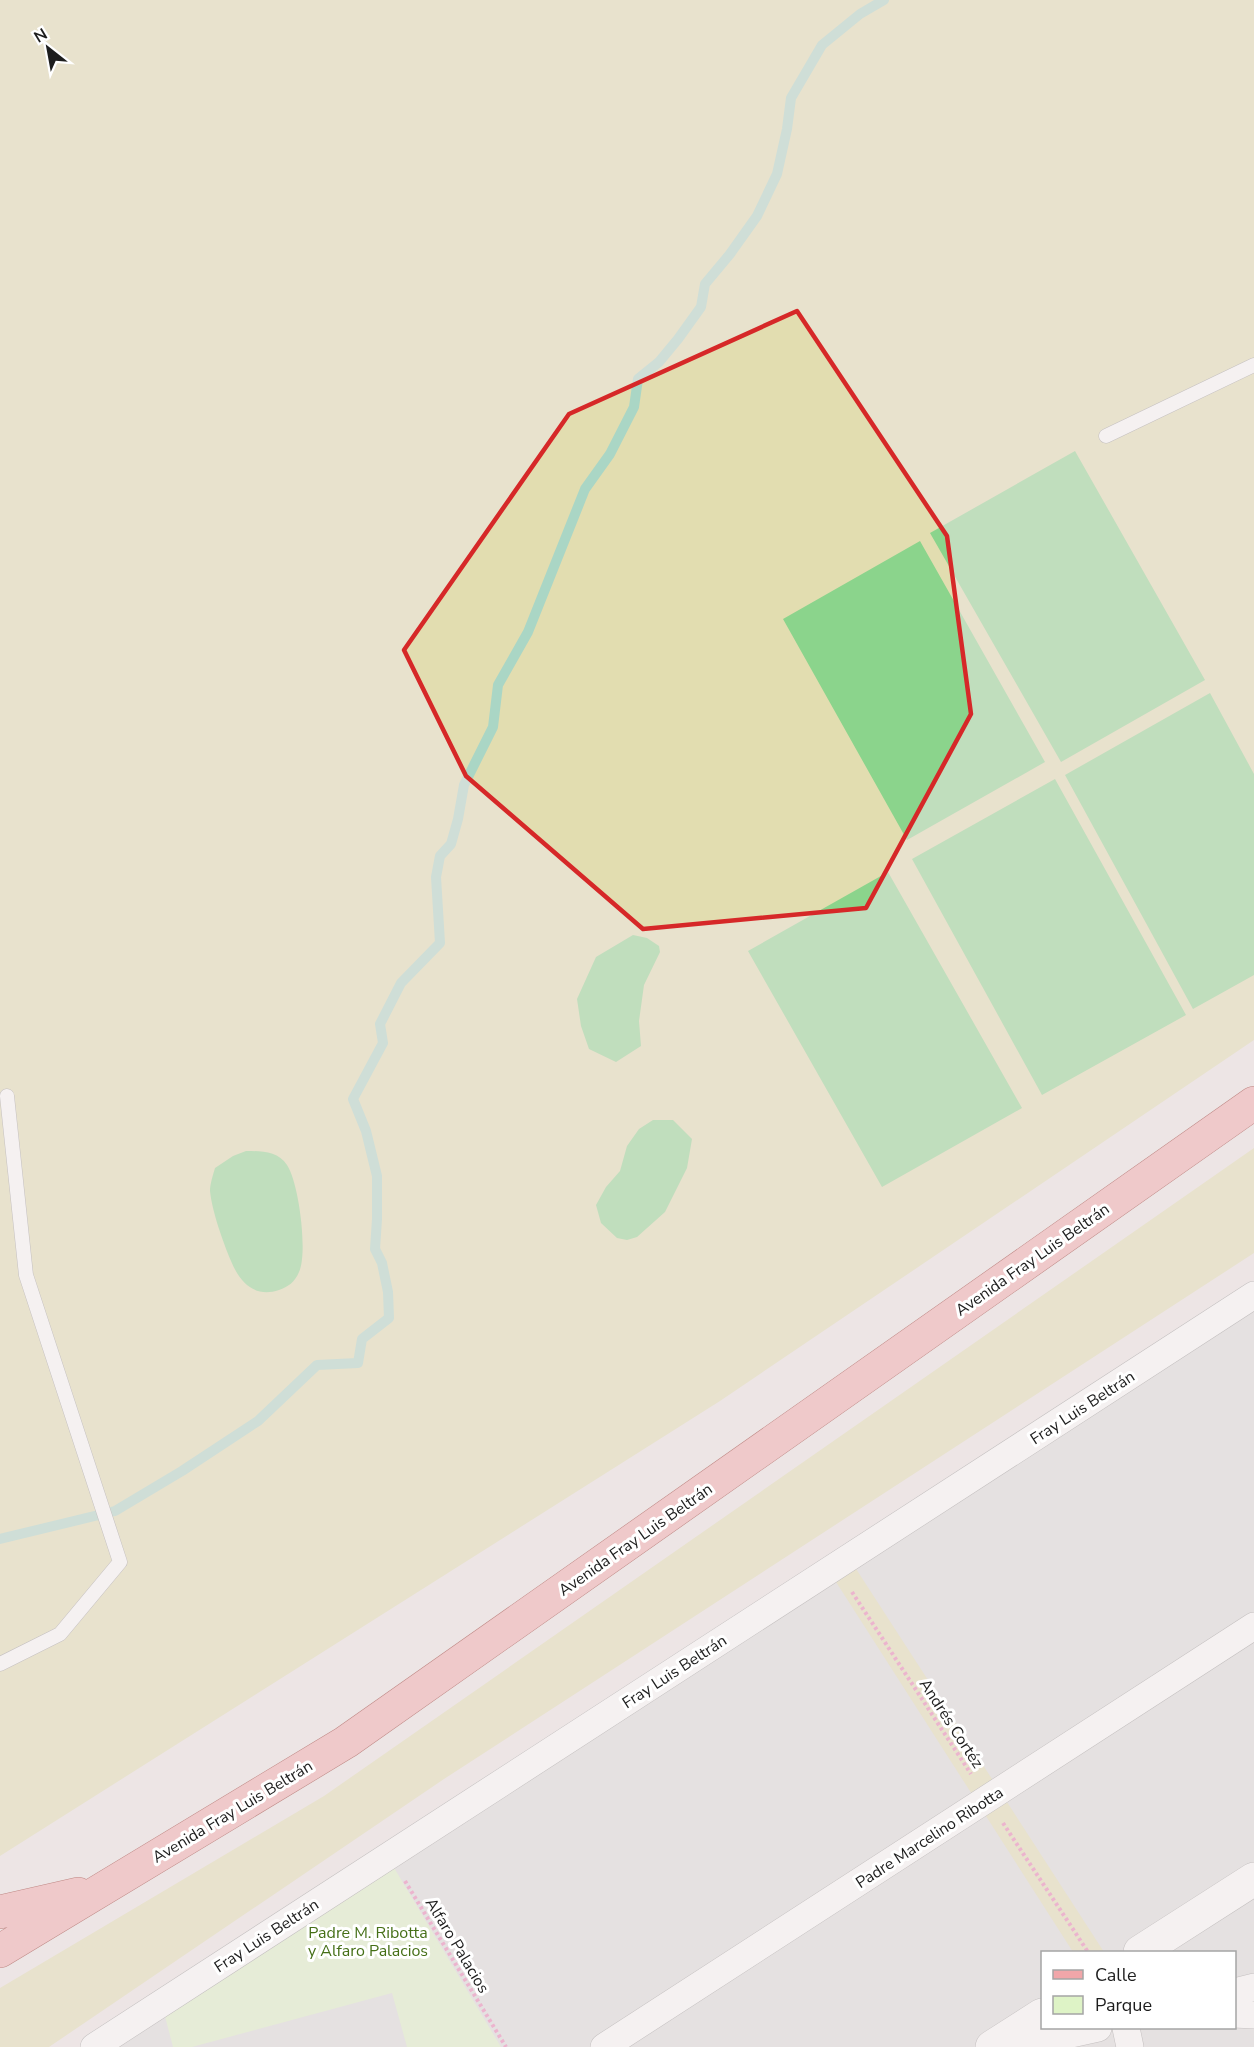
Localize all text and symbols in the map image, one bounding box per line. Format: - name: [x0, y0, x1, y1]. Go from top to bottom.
- north arrow: [18, 18, 78, 78]
- text: N: [30, 23, 52, 49]
- street label: Avenida Fray Luis Beltrán: [951, 1198, 1114, 1321]
- street label: Fray Luis Beltrán: [1026, 1366, 1139, 1450]
- street label: Avenida Fray Luis Beltrán: [554, 1478, 717, 1601]
- street label: Fray Luis Beltrán: [618, 1630, 731, 1714]
- street label: Andrés Cortéz: [914, 1674, 988, 1773]
- street label: Avenida Fray Luis Beltrán: [148, 1755, 317, 1869]
- street label: Padre Marcelino Ribotta: [851, 1782, 1008, 1894]
- street label: Fray Luis Beltrán: [210, 1894, 323, 1978]
- street label: Alfaro Palacios: [420, 1894, 494, 1997]
- park label: Padre M. Ribotta y Alfaro Palacios: [308, 1922, 428, 1962]
- legend: [1041, 1951, 1236, 2029]
- text: Calle: [1095, 1963, 1137, 1987]
- text: Parque: [1095, 1993, 1152, 2017]

